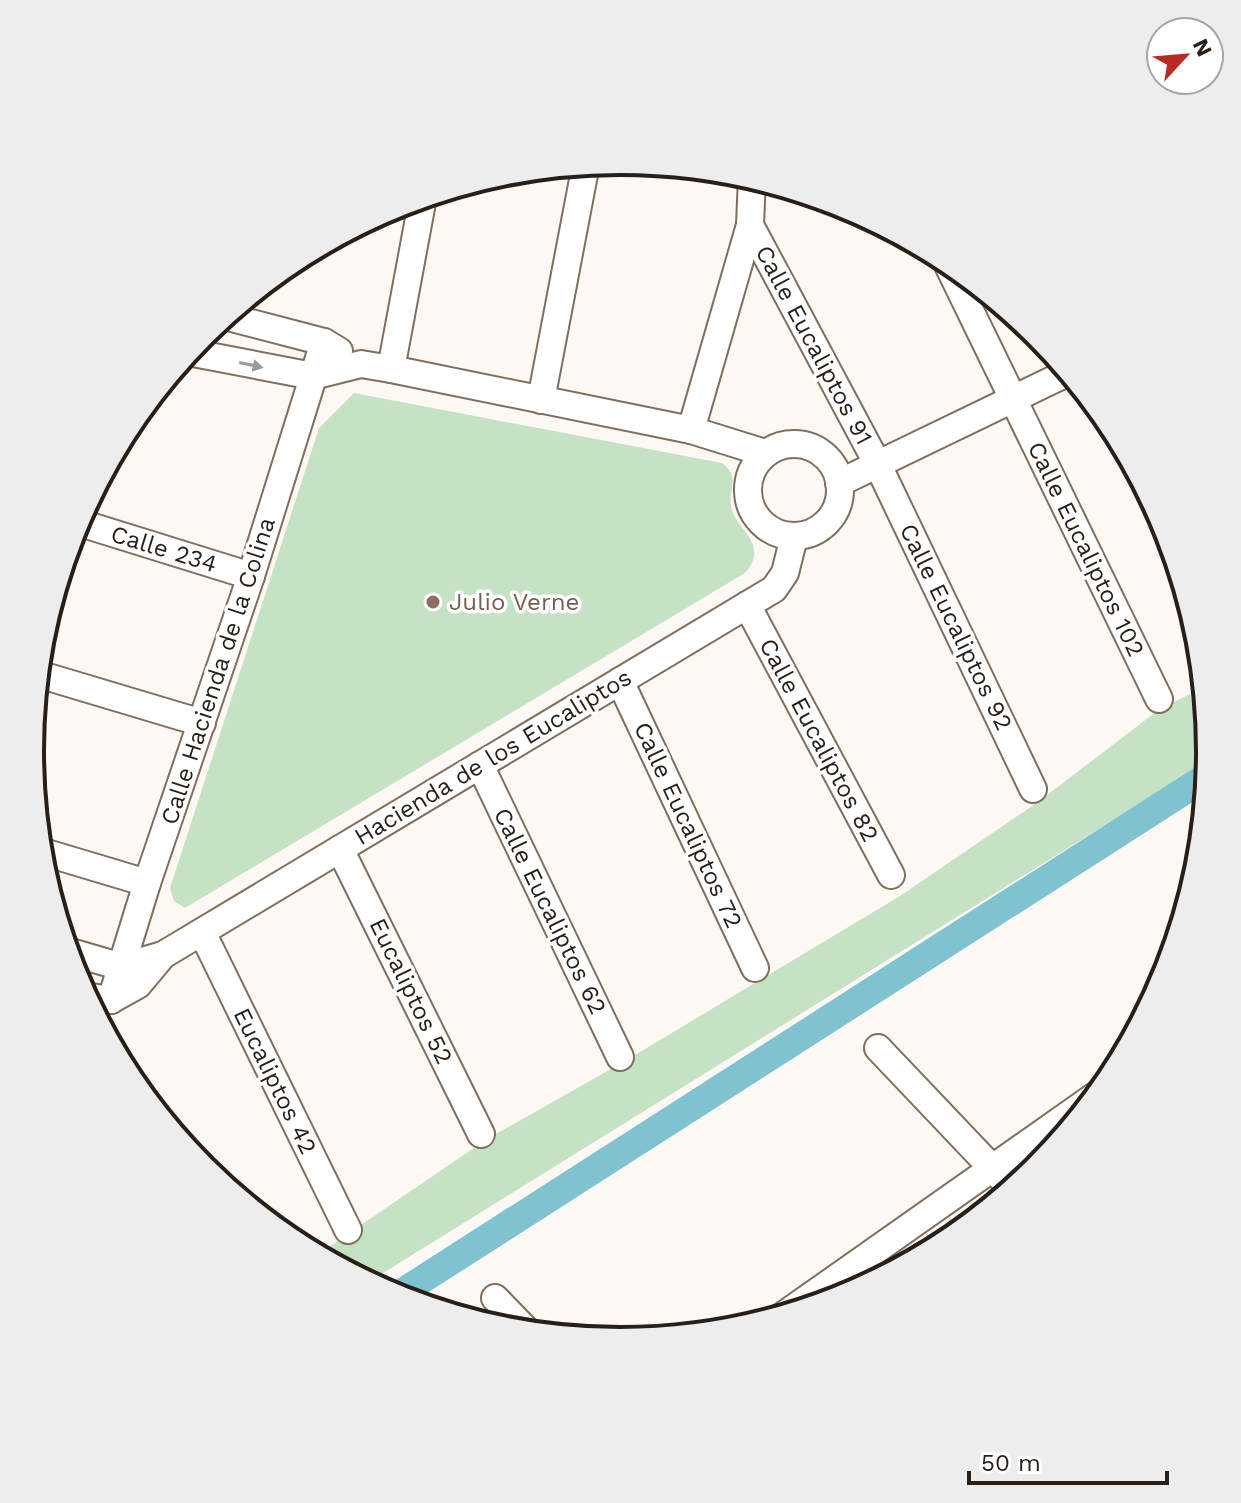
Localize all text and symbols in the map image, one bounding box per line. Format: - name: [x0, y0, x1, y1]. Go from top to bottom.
- north arrow: [1145, 16, 1225, 96]
- text: N: [1188, 35, 1217, 60]
- street label: Calle Eucaliptos 91: [750, 241, 878, 449]
- one-way arrow: [238, 359, 263, 371]
- street label: Calle Eucaliptos 102: [1022, 437, 1150, 661]
- street label: Calle Hacienda de la Colina: [155, 514, 281, 828]
- street label: Calle Eucaliptos 92: [894, 519, 1018, 735]
- street label: Calle 234: [108, 520, 220, 578]
- place label: Julio Verne: [449, 588, 579, 616]
- marker: Julio Verne: [424, 593, 442, 611]
- street label: Calle Eucaliptos 82: [754, 634, 884, 846]
- street label: Hacienda de los Eucaliptos: [350, 663, 636, 851]
- street label: Calle Eucaliptos 72: [628, 718, 748, 932]
- street label: Calle Eucaliptos 62: [488, 803, 612, 1019]
- street label: Eucaliptos 52: [364, 914, 458, 1068]
- street label: Eucaliptos 42: [228, 1003, 322, 1159]
- scale bar: [969, 1435, 1167, 1485]
- text: 50 m: [981, 1449, 1041, 1477]

